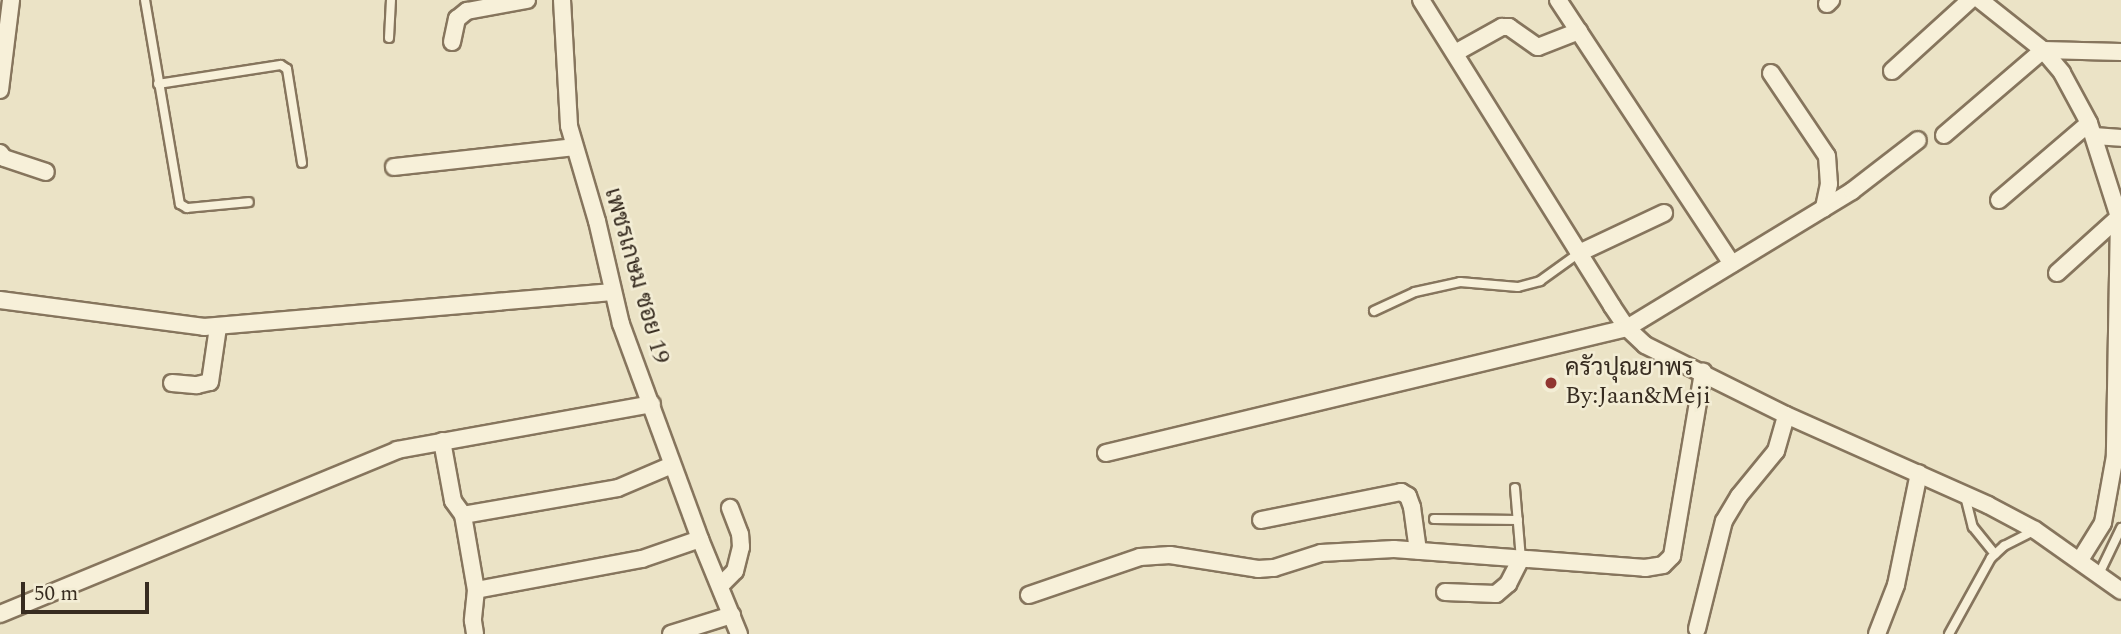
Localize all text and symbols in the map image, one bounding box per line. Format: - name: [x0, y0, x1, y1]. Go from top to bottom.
- street label: เพชรเกษม ซอย 19: [597, 185, 675, 367]
- place label: ครัวปุณยาพร By:Jaan&Meji: [1565, 355, 1711, 411]
- marker: ครัวปุณยาพร By:Jaan&Meji: [1543, 375, 1559, 391]
- scale bar: [24, 568, 152, 612]
- text: 50 m: [34, 578, 78, 610]

